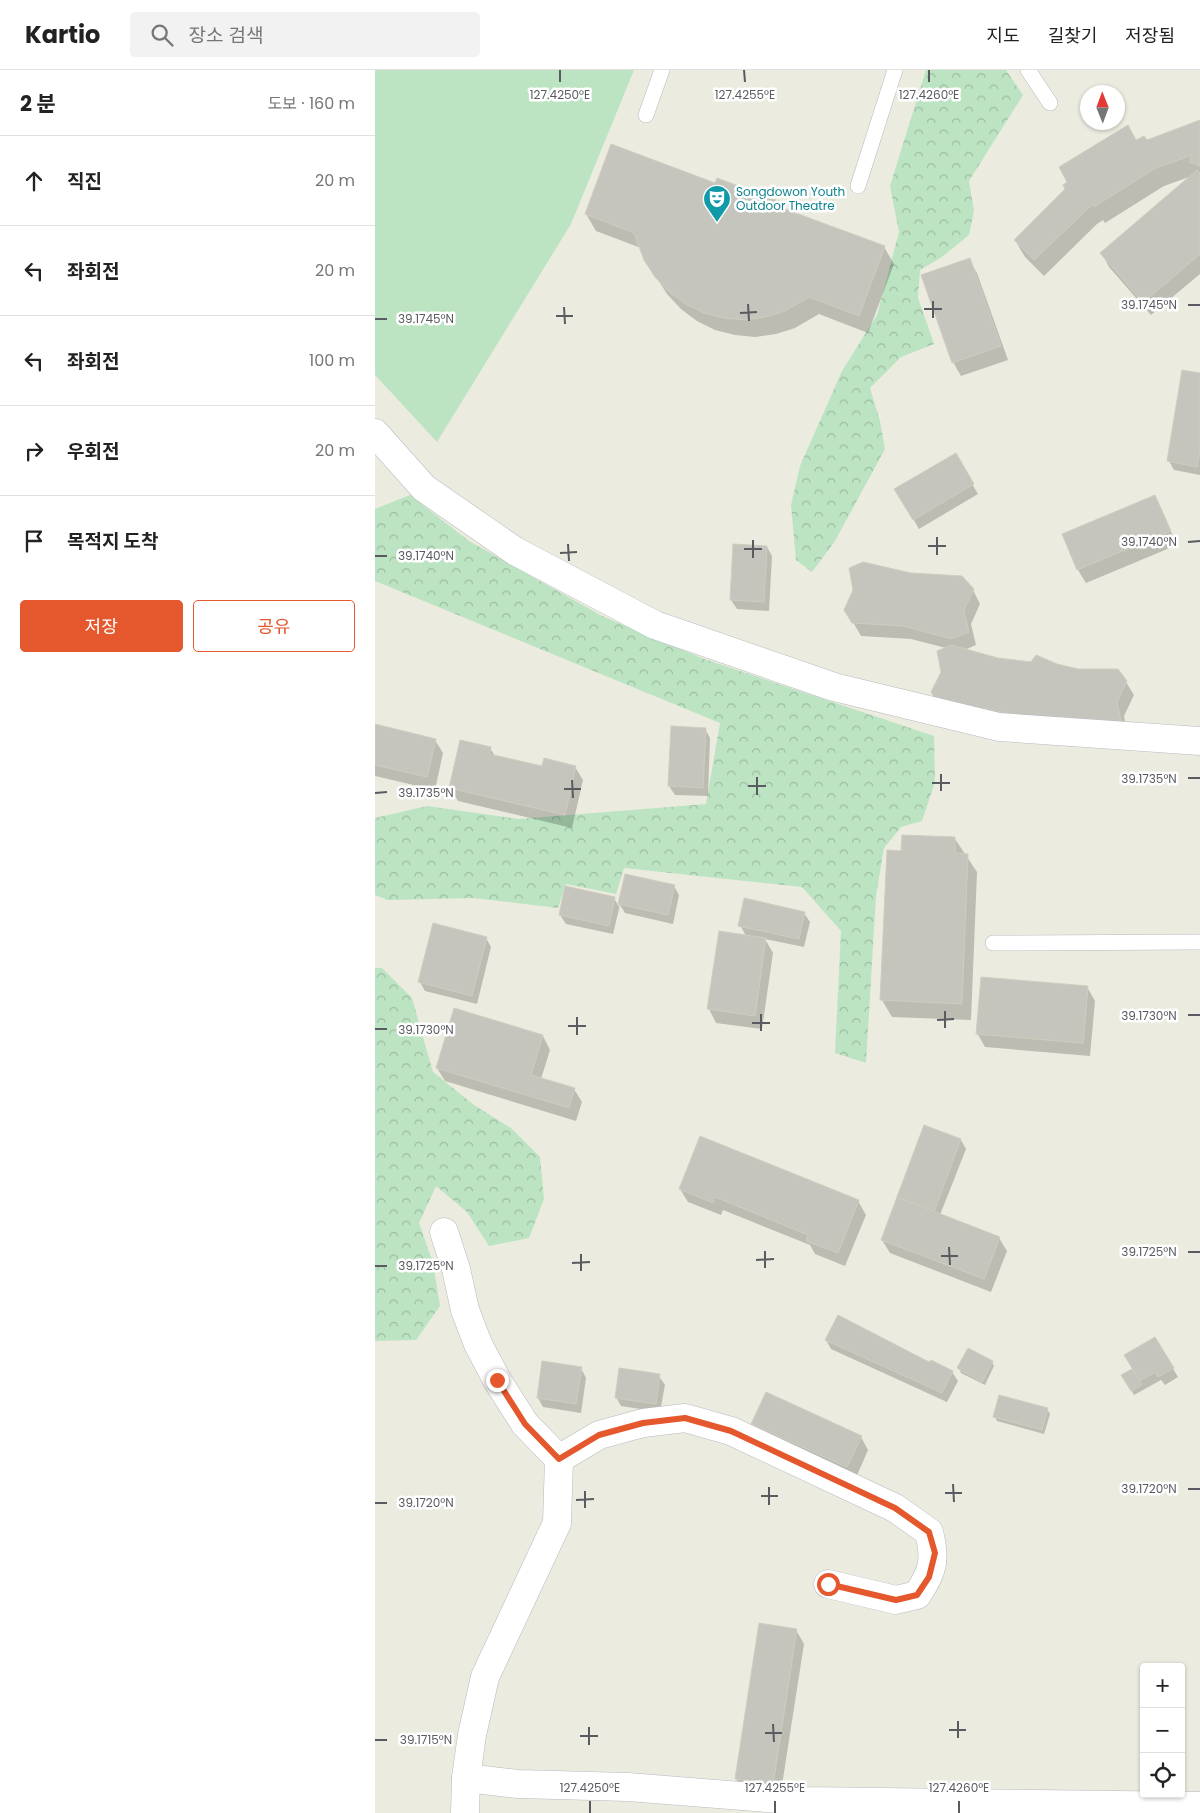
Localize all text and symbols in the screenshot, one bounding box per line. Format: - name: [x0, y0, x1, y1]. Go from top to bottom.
- search box: [130, 12, 480, 57]
- text: Kartio: [25, 18, 100, 51]
- icon: search: [148, 21, 176, 49]
- text: 장소 검색: [188, 22, 263, 49]
- text: 지도: [987, 23, 1020, 48]
- text: 길찾기: [1048, 23, 1097, 48]
- text: 저장됨: [1125, 23, 1175, 48]
- north arrow: [1080, 85, 1125, 130]
- text: 127.4250°E: [530, 86, 590, 103]
- text: 127.4255°E: [715, 86, 775, 103]
- text: 127.4260°E: [899, 86, 959, 103]
- text: 2 분: [20, 89, 56, 118]
- text: 도보 · 160 m: [268, 92, 355, 115]
- icon: ahead: [20, 167, 48, 195]
- text: 직진: [67, 168, 102, 195]
- text: 20 m: [315, 169, 355, 192]
- place label: Songdowon Youth Outdoor Theatre: [736, 183, 845, 214]
- theatre icon: Songdowon Youth Outdoor Theatre: [702, 184, 732, 223]
- icon: left: [20, 257, 48, 285]
- text: 좌회전: [67, 258, 119, 285]
- text: 20 m: [315, 259, 355, 282]
- text: 39.1745°N: [1121, 296, 1177, 313]
- text: 39.1745°N: [398, 310, 454, 327]
- icon: left: [20, 347, 48, 375]
- text: 좌회전: [67, 348, 119, 375]
- text: 100 m: [309, 349, 355, 372]
- icon: right: [20, 437, 48, 465]
- text: 우회전: [67, 438, 119, 465]
- text: 20 m: [315, 439, 355, 462]
- icon: arrive: [20, 527, 48, 555]
- text: 목적지 도착: [67, 528, 158, 555]
- text: 39.1740°N: [1121, 533, 1177, 550]
- text: 39.1740°N: [398, 547, 454, 564]
- button: 저장: [20, 600, 183, 652]
- button: 공유: [193, 600, 355, 652]
- text: 39.1735°N: [1121, 770, 1177, 787]
- text: 39.1735°N: [398, 784, 454, 801]
- text: 39.1730°N: [1121, 1007, 1177, 1024]
- text: 39.1730°N: [398, 1021, 454, 1038]
- text: 39.1725°N: [1121, 1243, 1177, 1260]
- text: 39.1725°N: [398, 1257, 454, 1274]
- route end: [486, 1369, 509, 1392]
- text: 39.1720°N: [1121, 1480, 1177, 1497]
- text: 39.1720°N: [398, 1494, 454, 1511]
- route start: [817, 1573, 840, 1596]
- map controls: [1140, 1663, 1185, 1798]
- button: +: [1140, 1663, 1185, 1708]
- button: −: [1140, 1708, 1185, 1753]
- text: 39.1715°N: [400, 1731, 452, 1748]
- button: locate: [1140, 1753, 1185, 1798]
- text: 127.4250°E: [560, 1779, 620, 1796]
- text: 127.4255°E: [745, 1779, 805, 1796]
- text: 127.4260°E: [929, 1779, 989, 1796]

